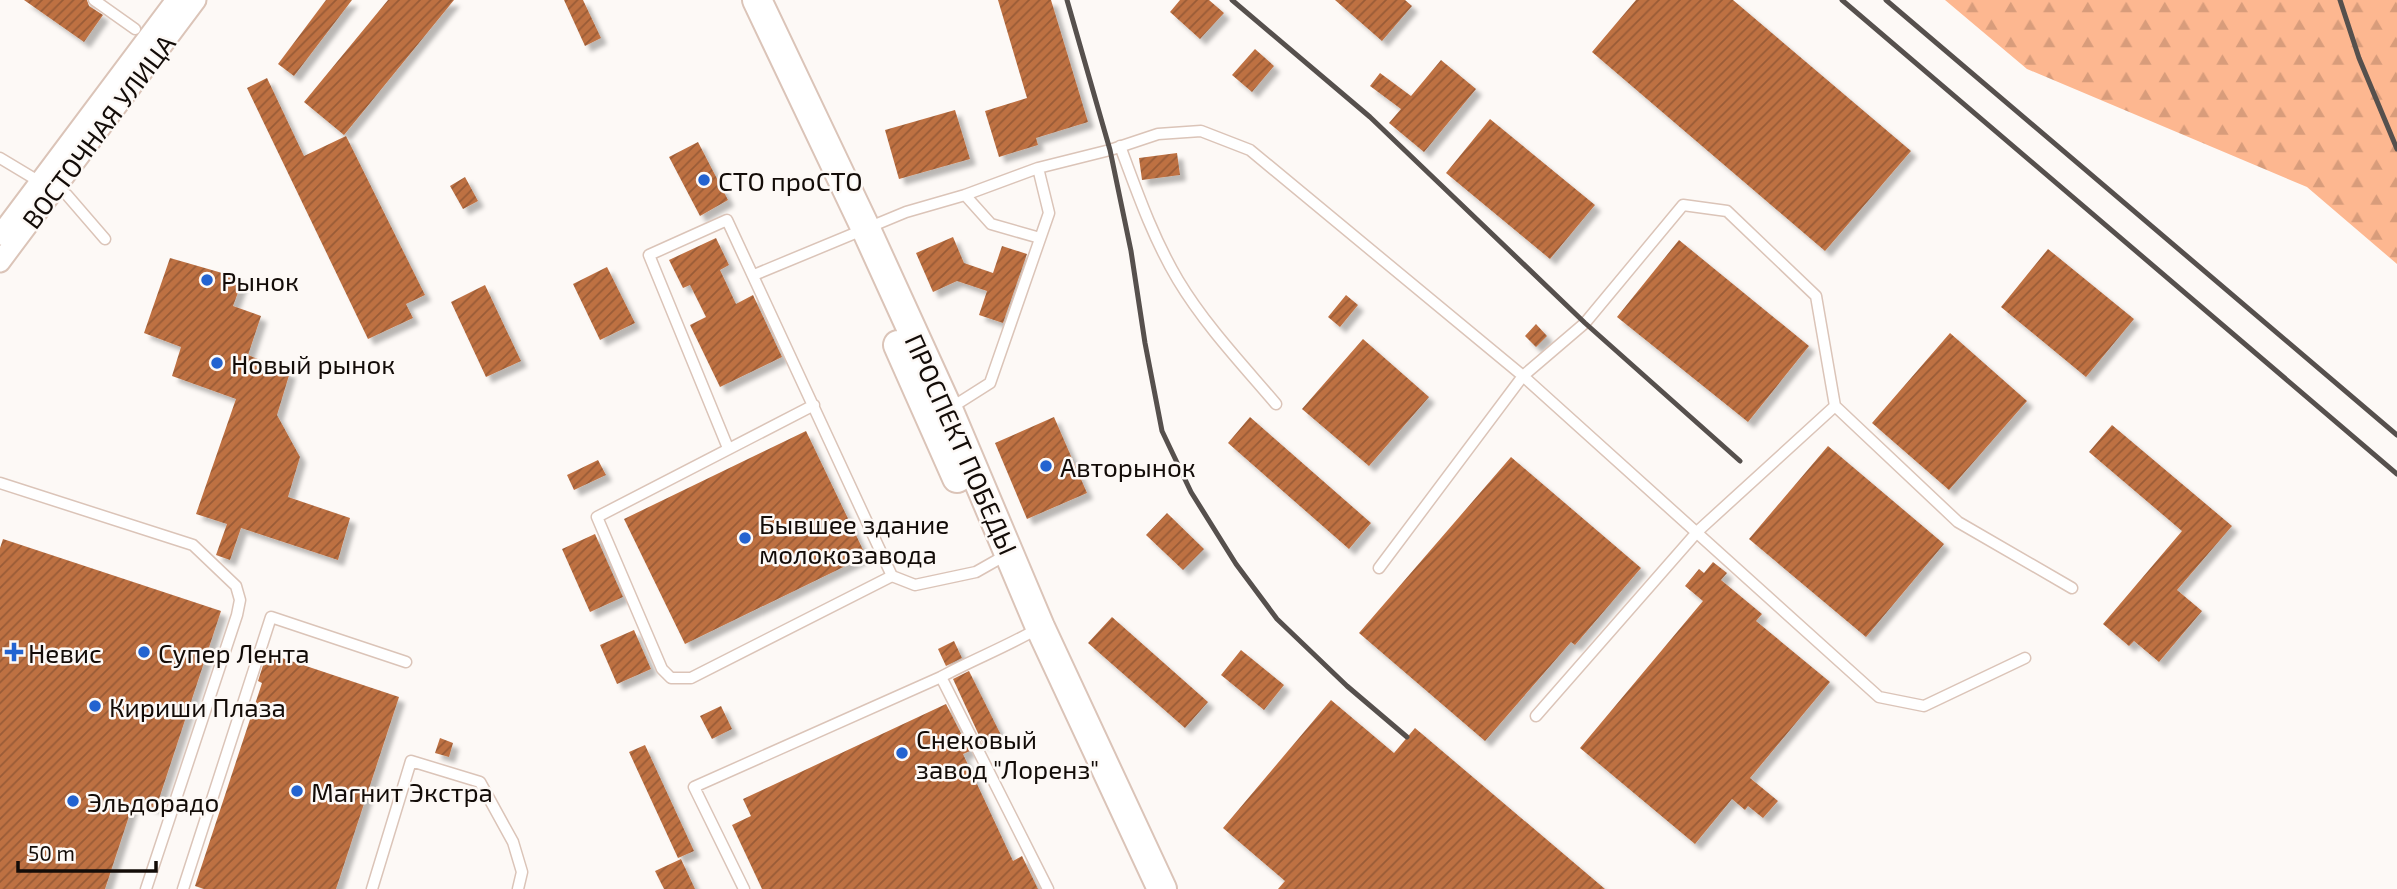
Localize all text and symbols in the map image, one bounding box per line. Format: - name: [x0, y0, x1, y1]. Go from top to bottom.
- street label: ВОСТОЧНАЯ УЛИЦА: [15, 28, 181, 234]
- place label: СТО проСТО: [718, 165, 863, 196]
- marker: СТО проСТО: [696, 172, 712, 188]
- place label: Рынок: [221, 265, 299, 296]
- marker: Рынок: [199, 272, 215, 288]
- street label: ПРОСПЕКТ ПОБЕДЫ: [899, 329, 1025, 559]
- place label: Новый рынок: [231, 348, 395, 379]
- marker: Новый рынок: [209, 355, 225, 371]
- place label: Авторынок: [1060, 451, 1196, 482]
- marker: Авторынок: [1038, 458, 1054, 474]
- place label: Бывшее здание молокозавода: [759, 508, 949, 569]
- marker: Бывшее здание молокозавода: [737, 530, 753, 546]
- place label: Невис: [28, 637, 102, 668]
- place label: Супер Лента: [158, 637, 310, 669]
- marker: Невис: [6, 644, 22, 660]
- marker: Супер Лента: [136, 644, 152, 660]
- place label: Кириши Плаза: [109, 691, 286, 722]
- marker: Кириши Плаза: [87, 698, 103, 714]
- place label: Снековый завод "Лоренз": [916, 723, 1099, 784]
- marker: Снековый завод "Лоренз": [894, 745, 910, 761]
- place label: Магнит Экстра: [311, 776, 493, 807]
- marker: Магнит Экстра: [289, 783, 305, 799]
- place label: Эльдорадо: [87, 786, 219, 817]
- marker: Эльдорадо: [65, 793, 81, 809]
- scale bar: [18, 830, 156, 874]
- text: 50 m: [28, 840, 75, 865]

